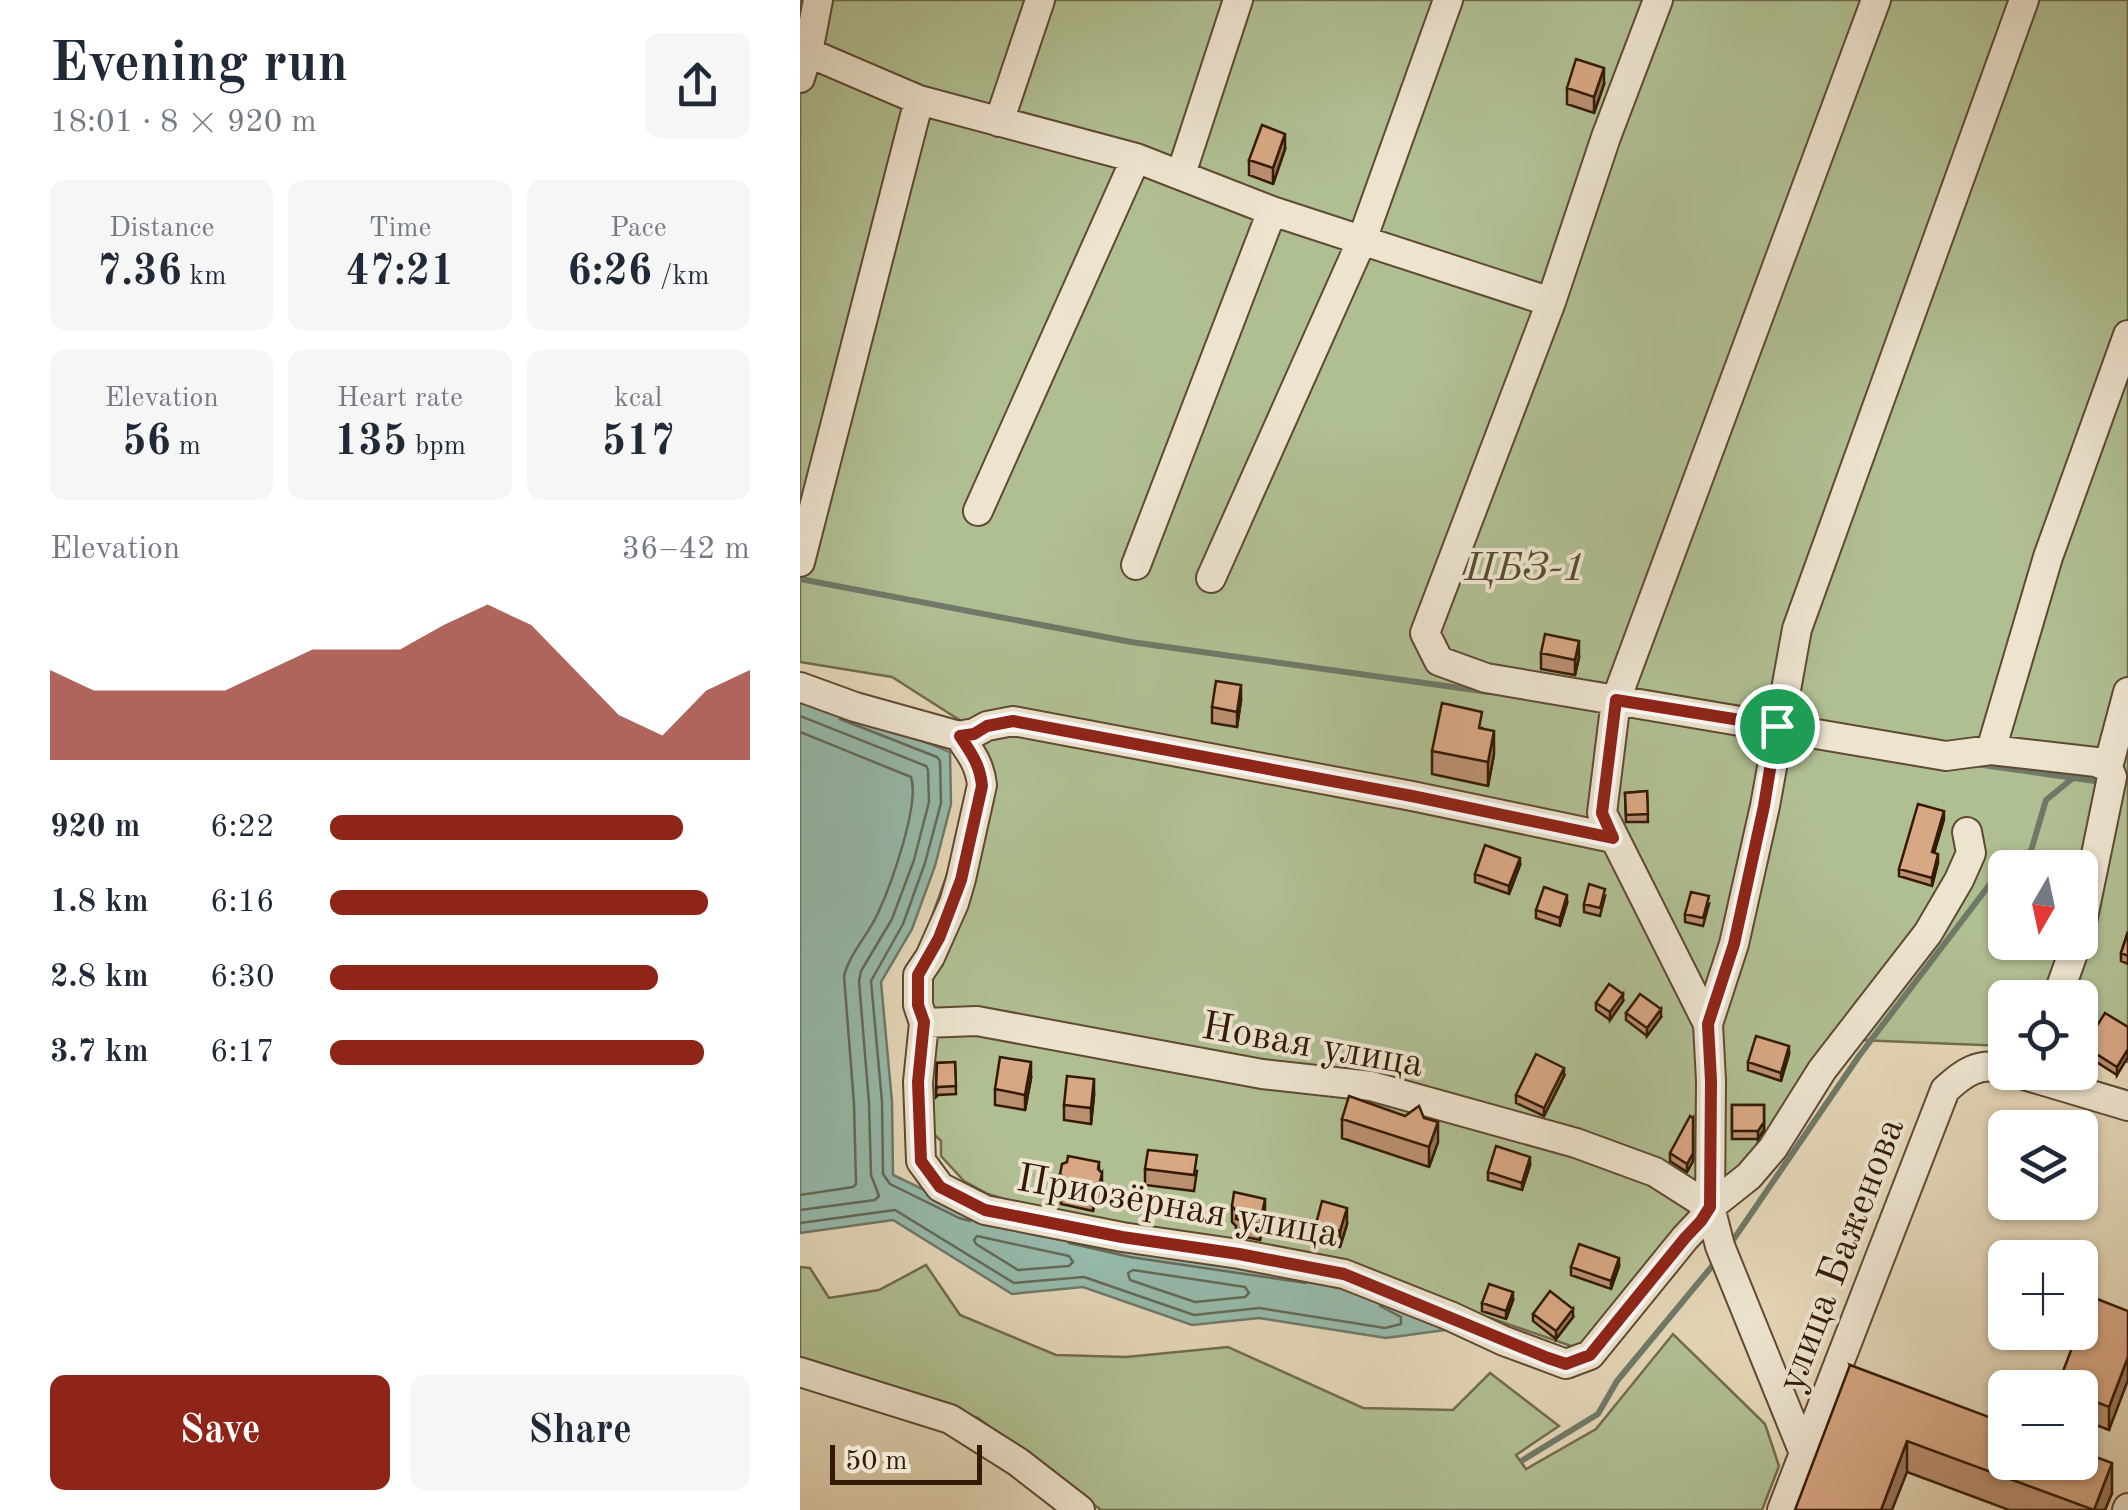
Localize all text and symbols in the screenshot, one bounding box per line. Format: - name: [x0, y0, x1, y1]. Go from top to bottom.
- button: share: [645, 33, 750, 138]
- text: Evening run: [50, 38, 348, 93]
- text: 18:01 · 8 × 920 m: [50, 107, 317, 139]
- text: Distance: [109, 215, 214, 243]
- text: Time: [369, 215, 431, 243]
- text: Pace: [610, 215, 667, 243]
- text: 7.36: [97, 252, 182, 294]
- text: 47:21: [345, 252, 455, 294]
- text: 6:26: [567, 252, 652, 294]
- text: km: [182, 263, 226, 291]
- text: /km: [652, 263, 709, 291]
- text: Elevation: [105, 385, 219, 413]
- text: Heart rate: [337, 385, 463, 413]
- text: kcal: [614, 385, 662, 413]
- text: 56: [122, 422, 171, 464]
- text: 135: [334, 422, 407, 464]
- text: 517: [602, 422, 675, 464]
- text: m: [171, 433, 201, 461]
- text: bpm: [407, 433, 466, 461]
- text: Elevation: [50, 534, 180, 566]
- text: 36–42 m: [622, 534, 750, 566]
- park label: ЦБЗ-1: [1463, 550, 1586, 590]
- pin: [1735, 684, 1820, 769]
- icon: arrive: [1750, 699, 1805, 754]
- text: 920 m: [50, 812, 140, 844]
- text: 6:22: [210, 812, 275, 844]
- north arrow: [1988, 850, 2098, 960]
- map controls: [1988, 850, 2098, 1480]
- text: 1.8 km: [50, 887, 149, 919]
- text: 6:16: [210, 887, 275, 919]
- text: 2.8 km: [50, 962, 149, 994]
- text: 6:30: [210, 962, 275, 994]
- button: locate: [1988, 980, 2098, 1090]
- street label: Новая улица: [1198, 1008, 1427, 1086]
- text: 3.7 km: [50, 1037, 149, 1069]
- text: 6:17: [210, 1037, 275, 1069]
- button: layers: [1988, 1110, 2098, 1220]
- street label: улица Баженова: [1772, 1113, 1913, 1398]
- street label: Приозёрная улица: [1013, 1160, 1342, 1256]
- button: +: [1988, 1240, 2098, 1350]
- button: −: [1988, 1370, 2098, 1480]
- button: Save: [50, 1375, 390, 1490]
- button: Share: [410, 1375, 750, 1490]
- scale bar: [830, 1440, 982, 1484]
- text: 50 m: [845, 1448, 908, 1476]

